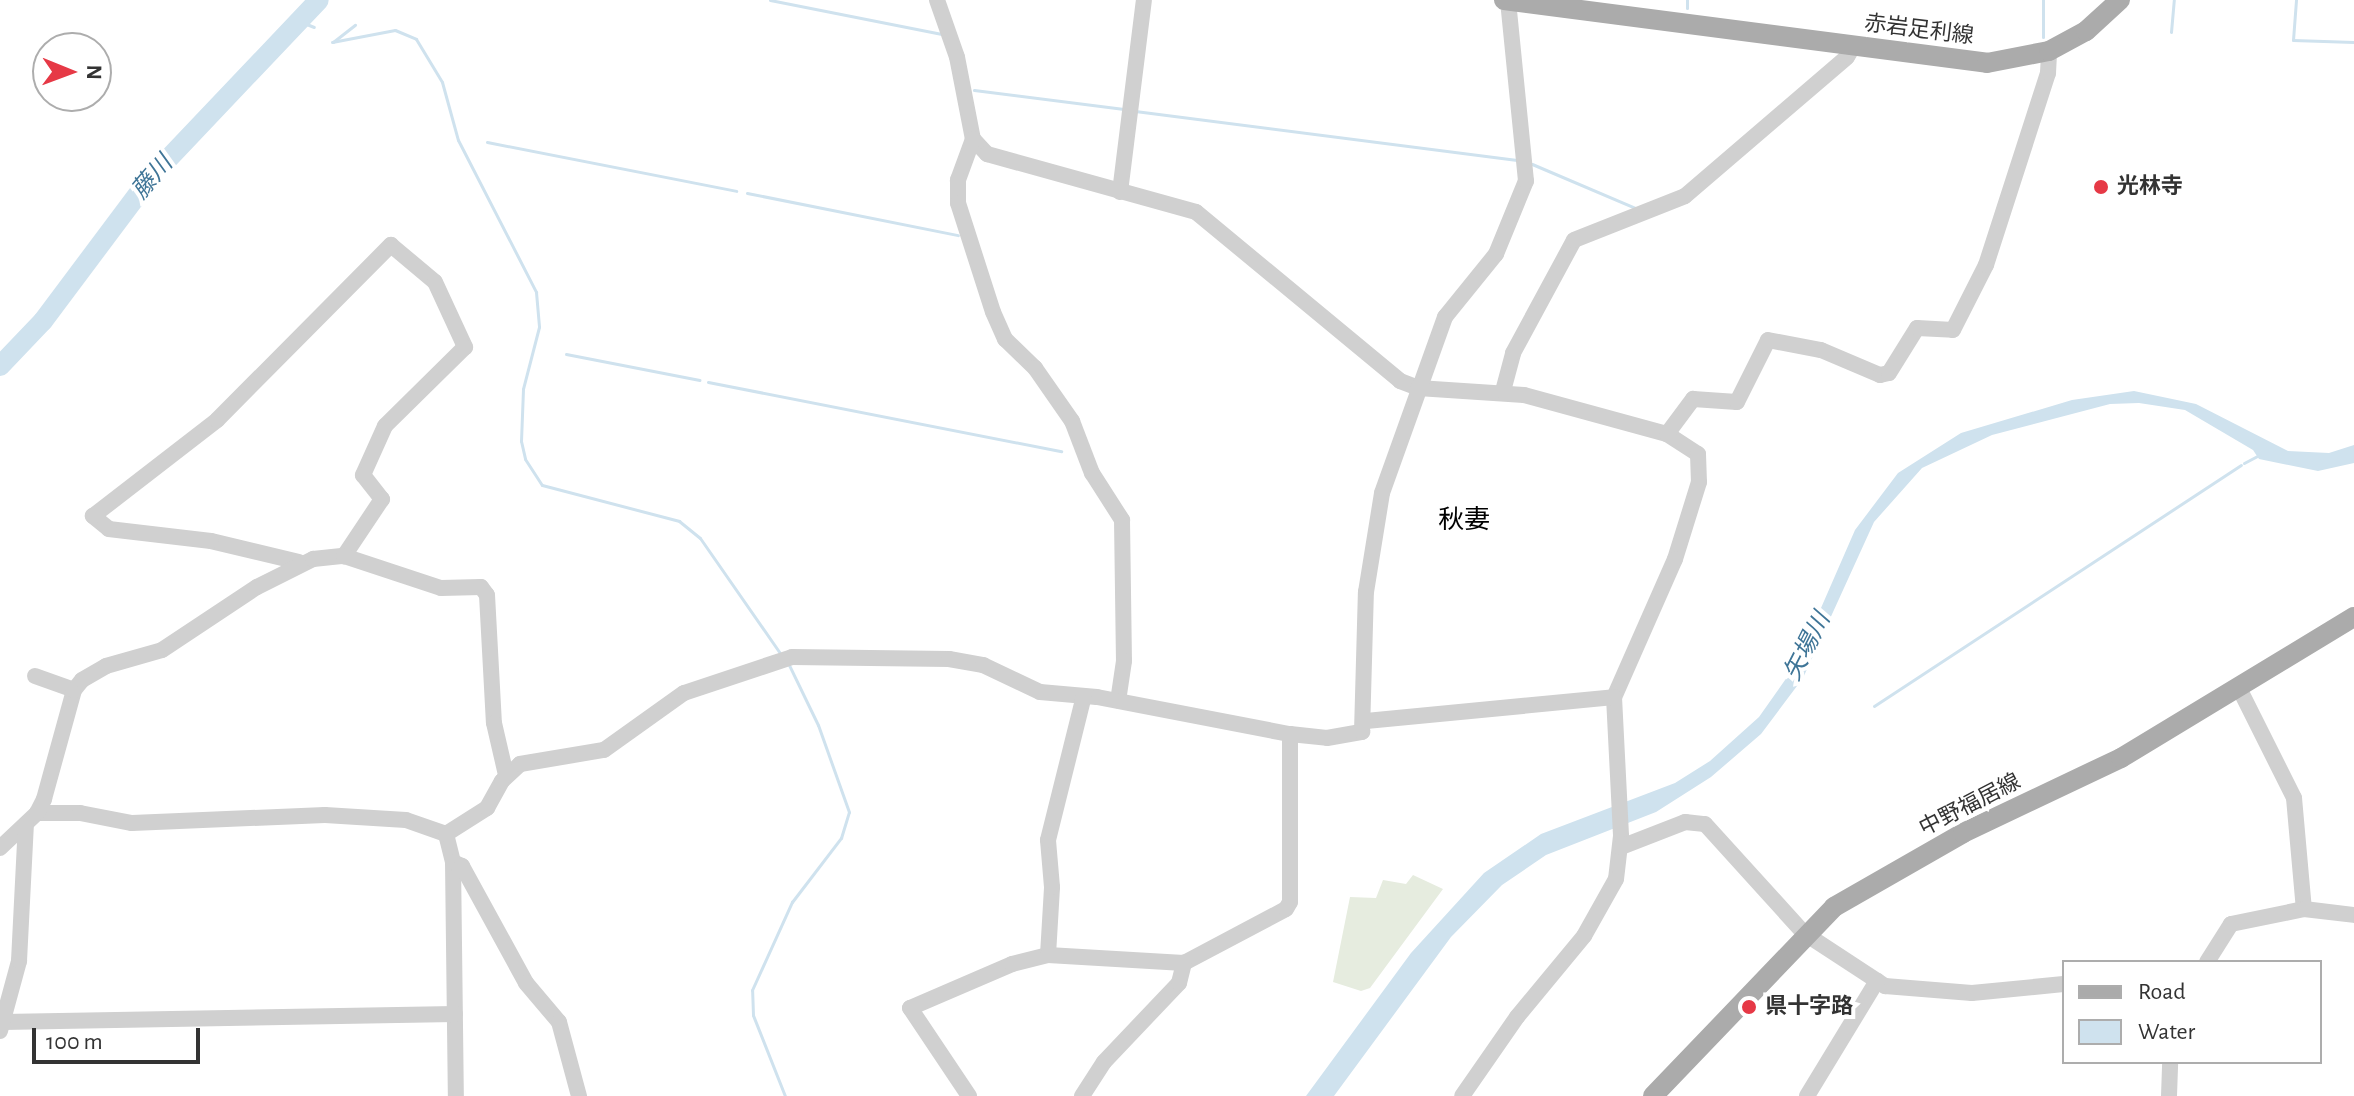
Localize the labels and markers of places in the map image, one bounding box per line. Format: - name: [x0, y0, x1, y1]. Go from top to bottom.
- place label: 光林寺: [2117, 174, 2183, 200]
- marker: 光林寺: [2092, 178, 2110, 196]
- place label: 県十字路: [1765, 994, 1853, 1020]
- marker: 県十字路: [1740, 998, 1758, 1016]

